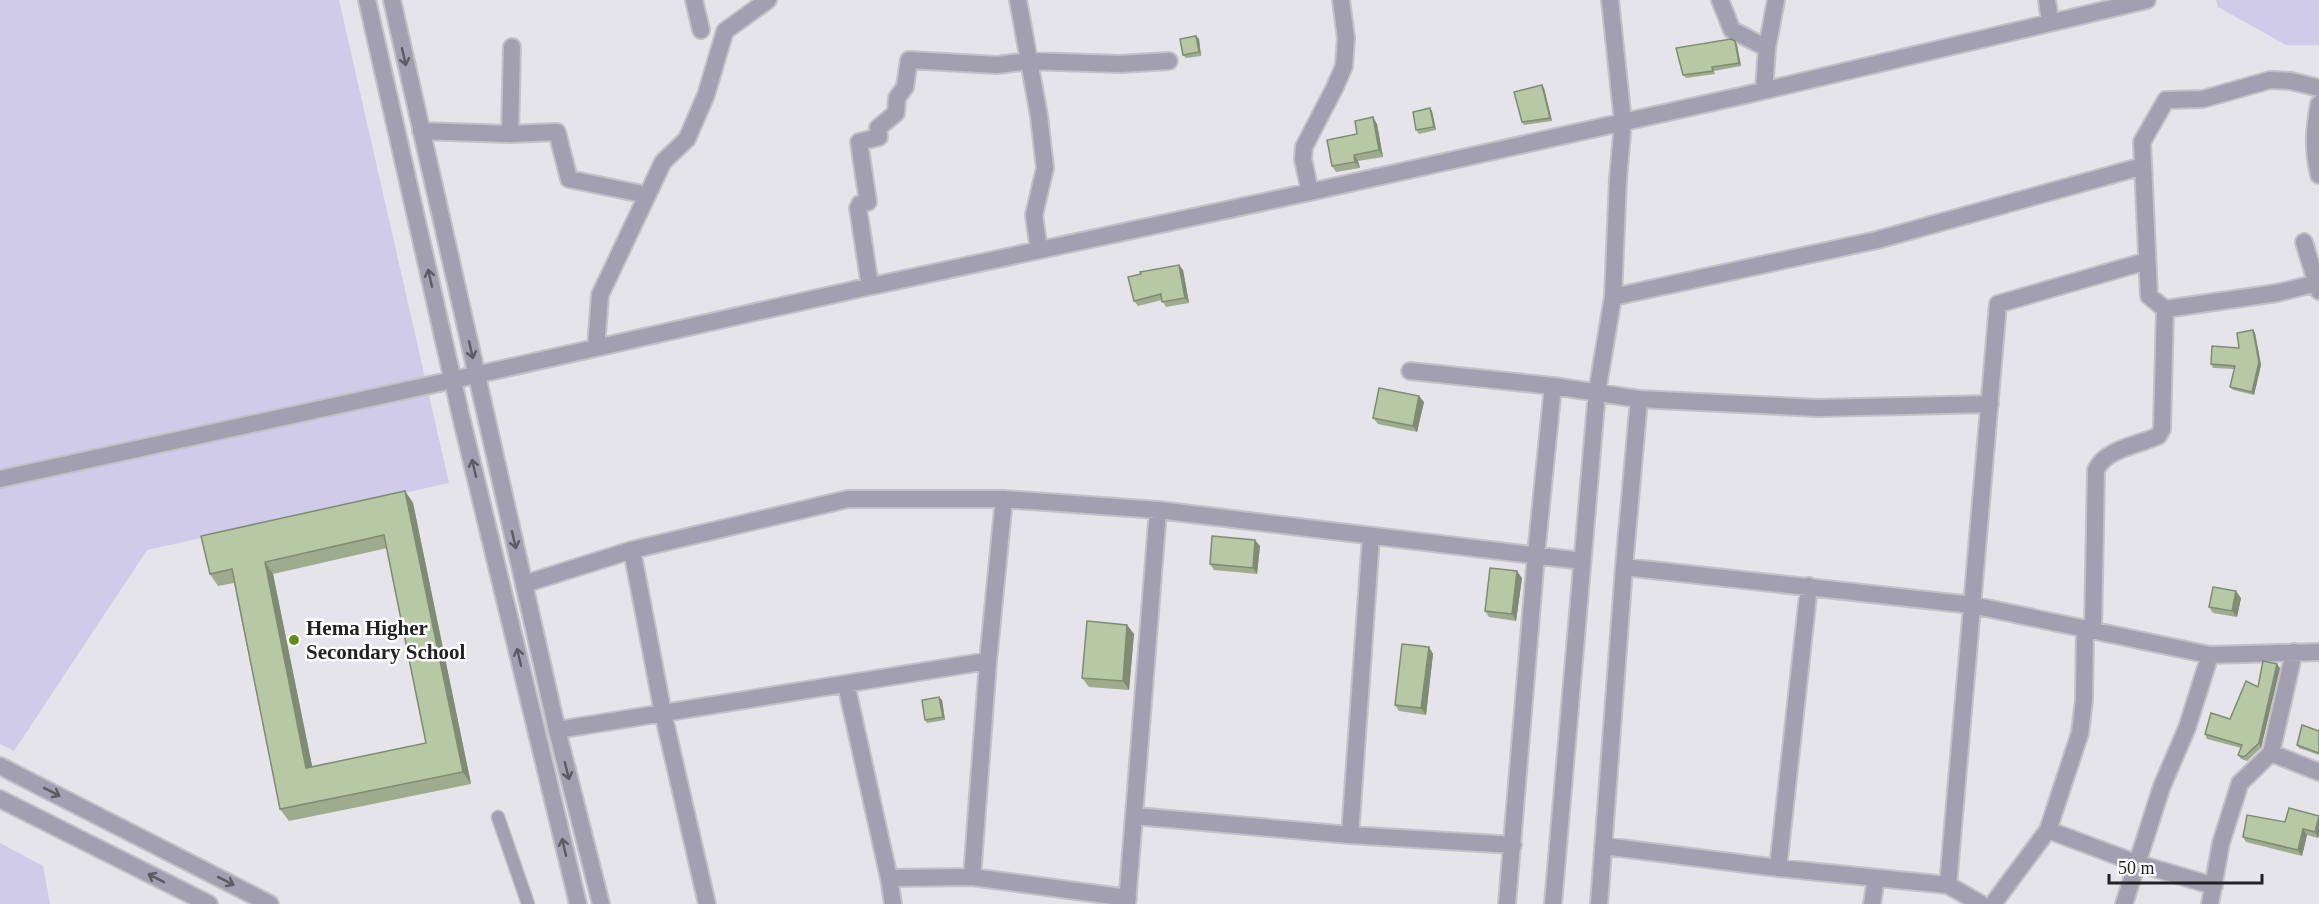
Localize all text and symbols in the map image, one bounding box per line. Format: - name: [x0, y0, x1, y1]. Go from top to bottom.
- one-way arrow: [399, 47, 411, 66]
- one-way arrow: [424, 269, 435, 288]
- one-way arrow: [466, 339, 477, 359]
- one-way arrow: [467, 459, 479, 478]
- one-way arrow: [509, 530, 520, 549]
- place label: Hema Higher Secondary School: [306, 616, 465, 664]
- marker: Hema Higher Secondary School: [287, 633, 301, 647]
- one-way arrow: [513, 648, 524, 668]
- one-way arrow: [562, 761, 574, 780]
- one-way arrow: [43, 786, 60, 798]
- one-way arrow: [558, 838, 570, 857]
- scale bar: [2109, 847, 2262, 885]
- text: 50 m: [2118, 858, 2155, 878]
- one-way arrow: [148, 871, 166, 883]
- one-way arrow: [216, 876, 234, 888]

